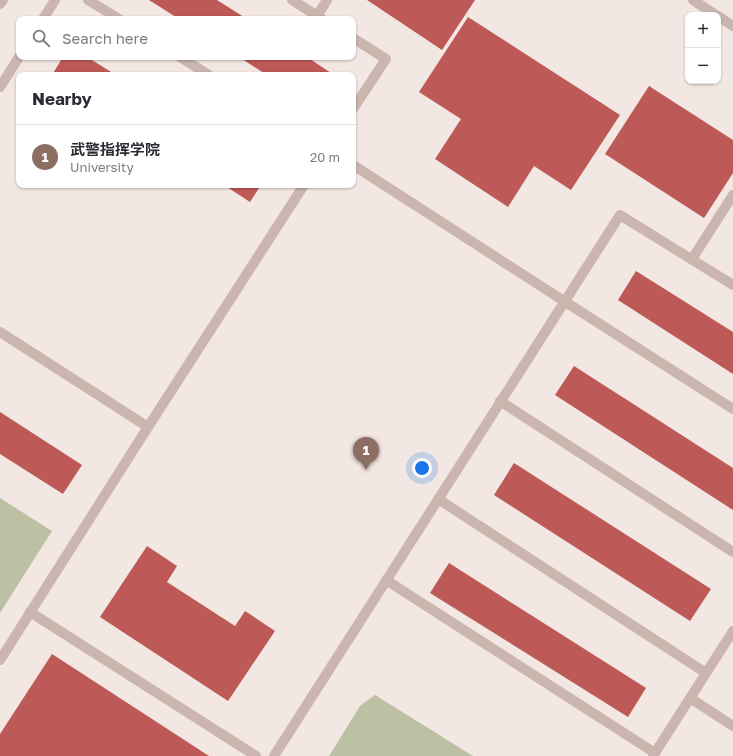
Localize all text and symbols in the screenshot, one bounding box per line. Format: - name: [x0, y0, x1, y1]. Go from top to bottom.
- map controls: [685, 12, 721, 84]
- button: +: [685, 12, 721, 48]
- search box: [16, 16, 356, 60]
- icon: search: [30, 27, 52, 49]
- text: Search here: [62, 29, 148, 47]
- button: −: [685, 48, 721, 84]
- text: Nearby: [32, 88, 92, 109]
- text: 武警指挥学院: [70, 140, 160, 158]
- text: 1: [42, 149, 48, 165]
- text: 20 m: [310, 149, 340, 165]
- text: University: [70, 159, 134, 175]
- pin: 1: [353, 437, 379, 470]
- your location: [412, 458, 432, 478]

